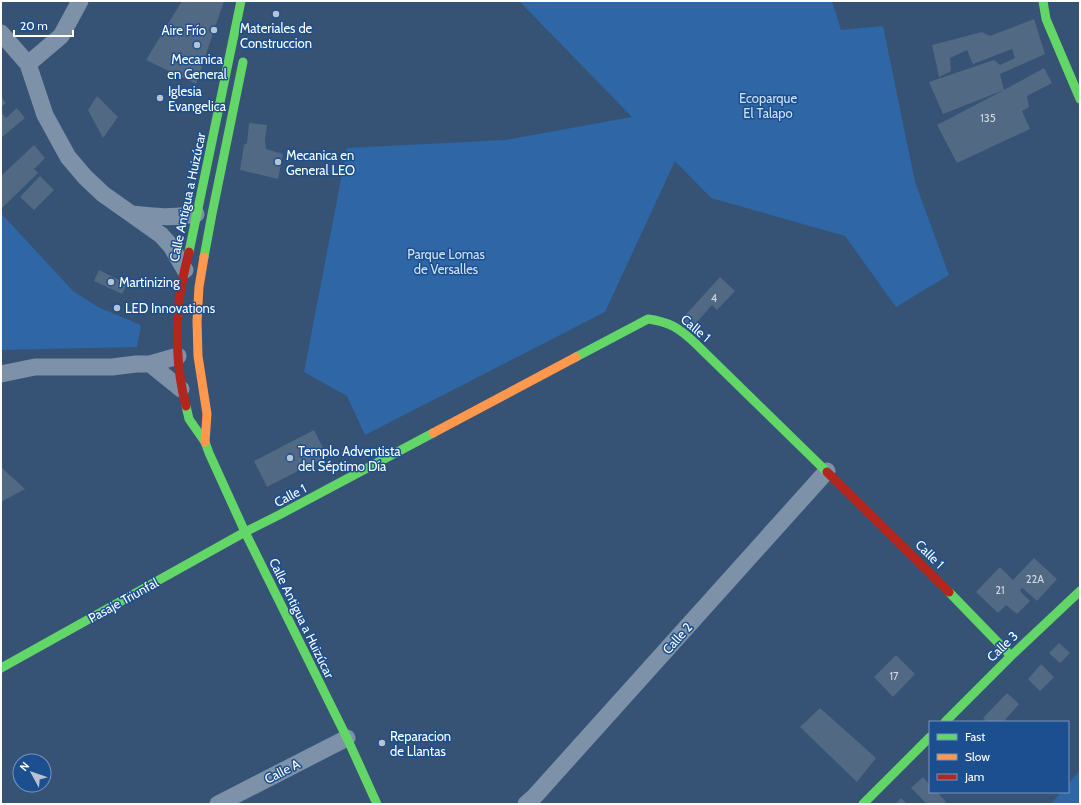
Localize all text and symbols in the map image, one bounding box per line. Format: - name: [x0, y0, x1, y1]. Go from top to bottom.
- marker: Materiales de Construccion: [271, 9, 281, 19]
- scale bar: [14, 12, 73, 38]
- text: 20 m: [20, 18, 48, 33]
- place label: Materiales de Construccion: [240, 20, 313, 51]
- place label: Aire Frío: [161, 22, 206, 38]
- marker: Aire Frío: [209, 25, 219, 35]
- marker: Mecanica en General: [192, 40, 202, 50]
- place label: Mecanica en General: [167, 51, 227, 82]
- place label: Iglesia Evangelica: [168, 83, 227, 114]
- park label: Ecoparque El Talapo: [739, 90, 797, 121]
- marker: Iglesia Evangelica: [155, 93, 165, 103]
- house number: 135: [980, 111, 996, 125]
- street label: Calle Antigua a Huizúcar: [165, 130, 209, 263]
- place label: Mecanica en General LEO: [286, 147, 355, 178]
- marker: Mecanica en General LEO: [273, 157, 283, 167]
- park label: Parque Lomas de Versalles: [407, 246, 485, 277]
- place label: Martinizing: [119, 274, 180, 290]
- marker: Martinizing: [106, 277, 116, 287]
- house number: 4: [711, 291, 718, 305]
- place label: LED Innovations: [125, 300, 216, 316]
- marker: LED Innovations: [112, 303, 122, 313]
- street label: Calle 1: [678, 311, 714, 345]
- place label: Templo Adventista del Séptimo Día: [298, 443, 401, 474]
- marker: Templo Adventista del Séptimo Día: [285, 453, 295, 463]
- street label: Calle 1: [271, 480, 309, 510]
- street label: Calle 1: [912, 536, 948, 572]
- street label: Calle Antigua a Huizúcar: [266, 555, 338, 681]
- house number: 22A: [1026, 572, 1044, 586]
- street label: Pasaje Triunfal: [85, 574, 161, 627]
- house number: 21: [995, 583, 1005, 597]
- street label: Calle 2: [659, 619, 695, 657]
- street label: Calle 3: [983, 627, 1021, 665]
- house number: 17: [889, 669, 899, 683]
- legend: [929, 721, 1069, 793]
- place label: Reparacion de Llantas: [390, 728, 451, 759]
- text: Fast: [965, 729, 985, 744]
- marker: Reparacion de Llantas: [377, 738, 387, 748]
- text: Slow: [965, 749, 990, 764]
- north arrow: [12, 753, 52, 793]
- street label: Calle A: [261, 755, 303, 787]
- text: N: [16, 759, 32, 774]
- text: Jam: [964, 769, 984, 784]

